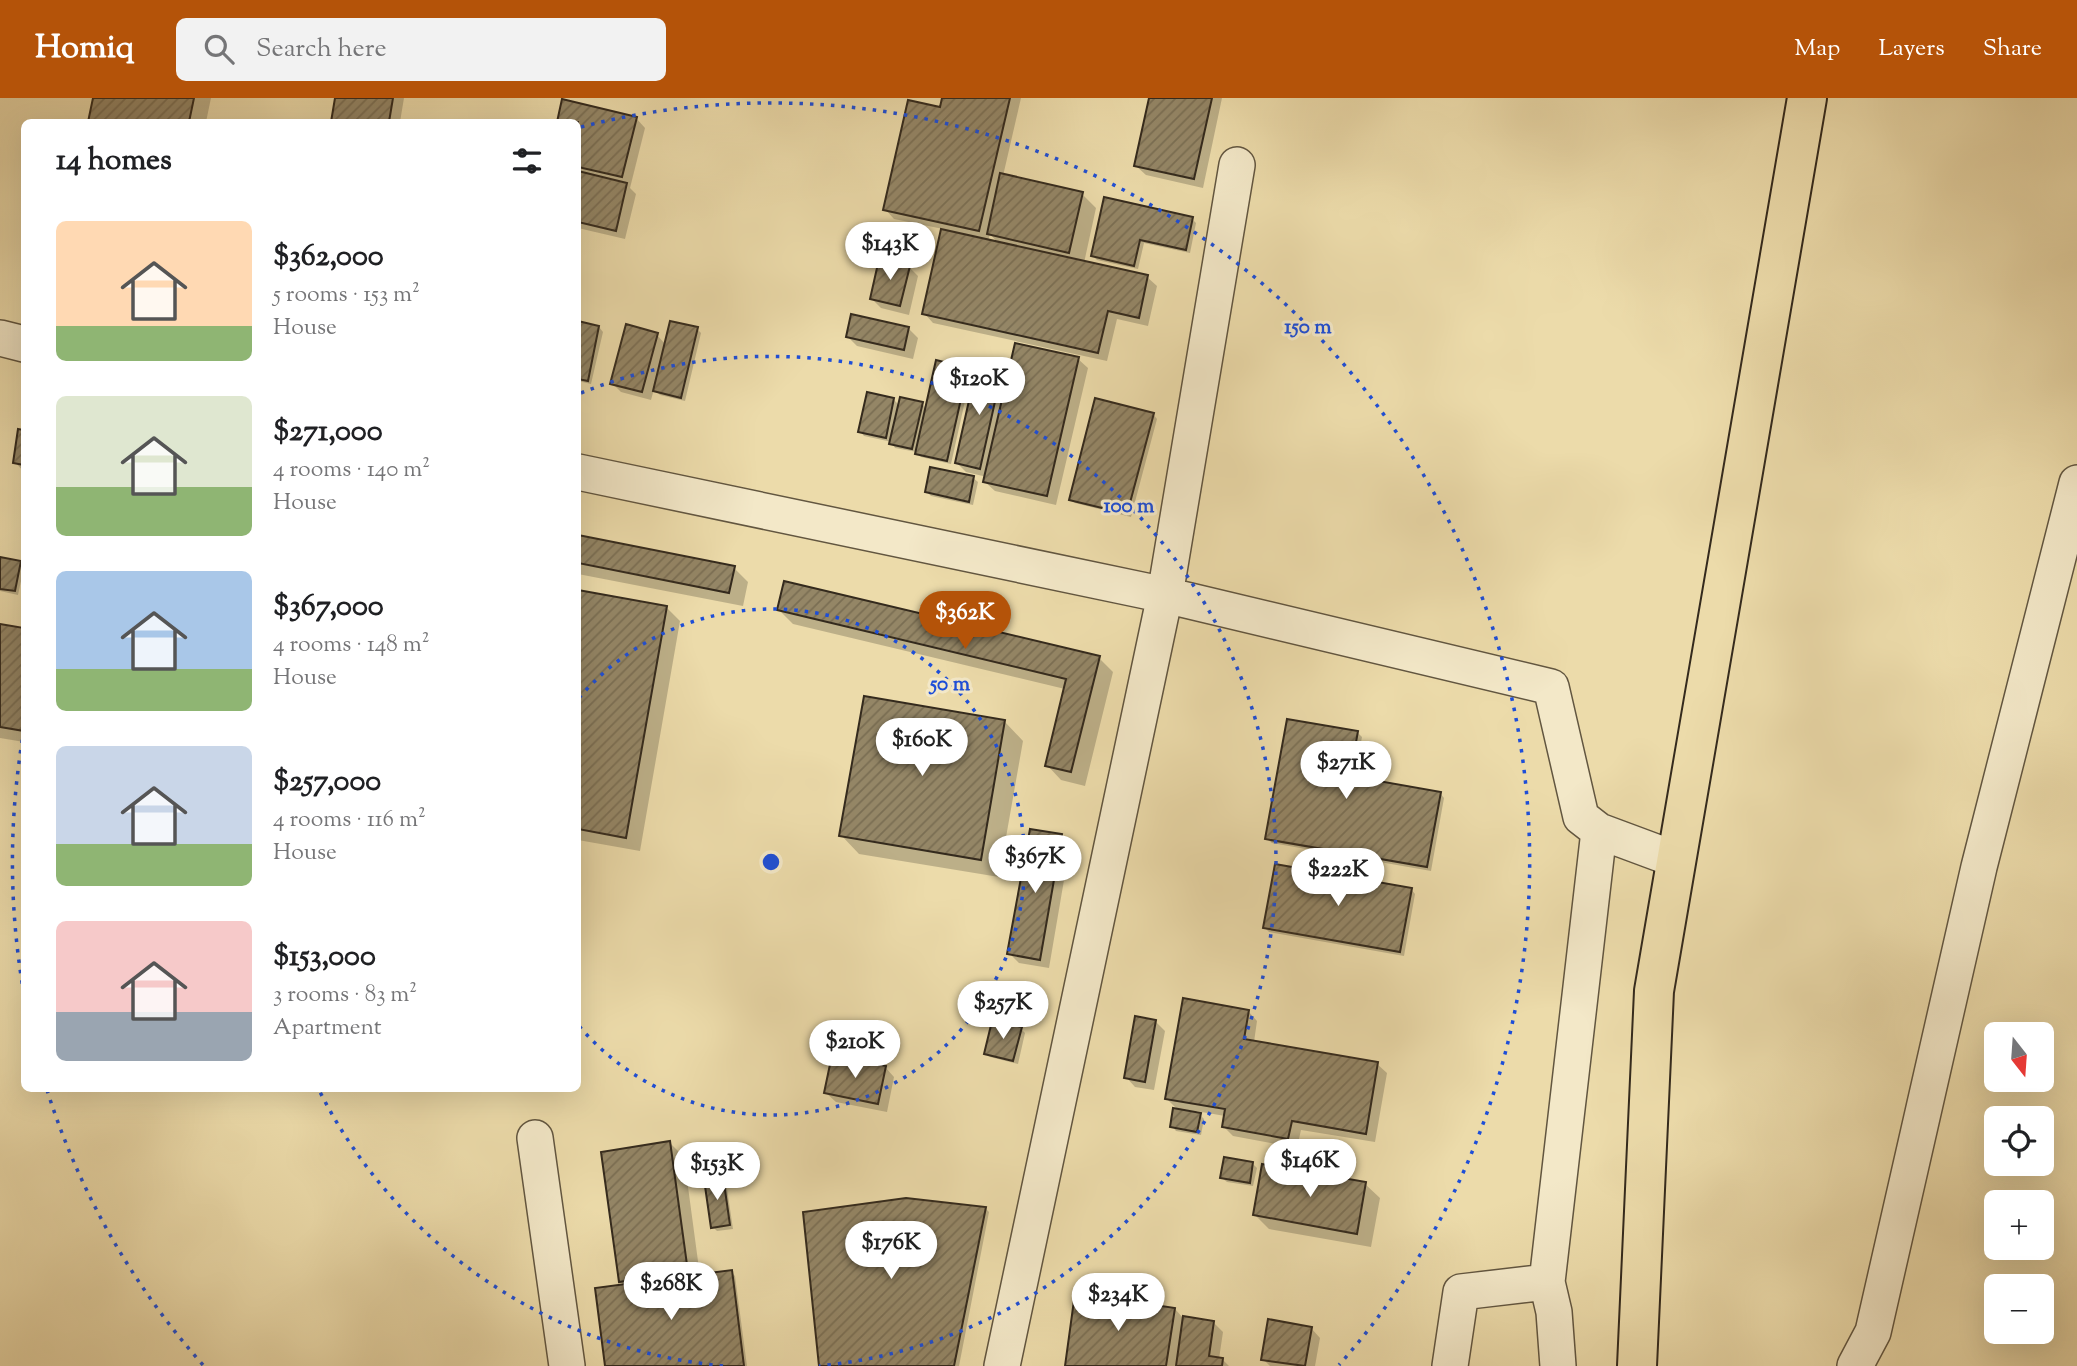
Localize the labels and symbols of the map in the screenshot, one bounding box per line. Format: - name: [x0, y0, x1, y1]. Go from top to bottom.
- pin: $143K: [841, 222, 939, 282]
- text: 150 m: [1284, 313, 1332, 343]
- pin: $120K: [930, 358, 1028, 417]
- text: 100 m: [1104, 492, 1155, 522]
- pin: $362K: [916, 592, 1014, 651]
- text: 50 m: [928, 670, 971, 700]
- pin: $160K: [873, 718, 971, 778]
- pin: $271K: [1297, 742, 1395, 801]
- pin: $367K: [986, 836, 1084, 895]
- pin: $222K: [1289, 848, 1387, 908]
- centre of rings: [759, 850, 783, 874]
- pin: $257K: [954, 982, 1052, 1041]
- pin: $210K: [806, 1020, 904, 1080]
- north arrow: [1984, 1022, 2054, 1092]
- pin: $146K: [1261, 1140, 1359, 1199]
- pin: $153K: [668, 1142, 766, 1202]
- pin: $176K: [842, 1222, 940, 1281]
- pin: $268K: [622, 1262, 720, 1322]
- pin: $234K: [1069, 1274, 1167, 1333]

